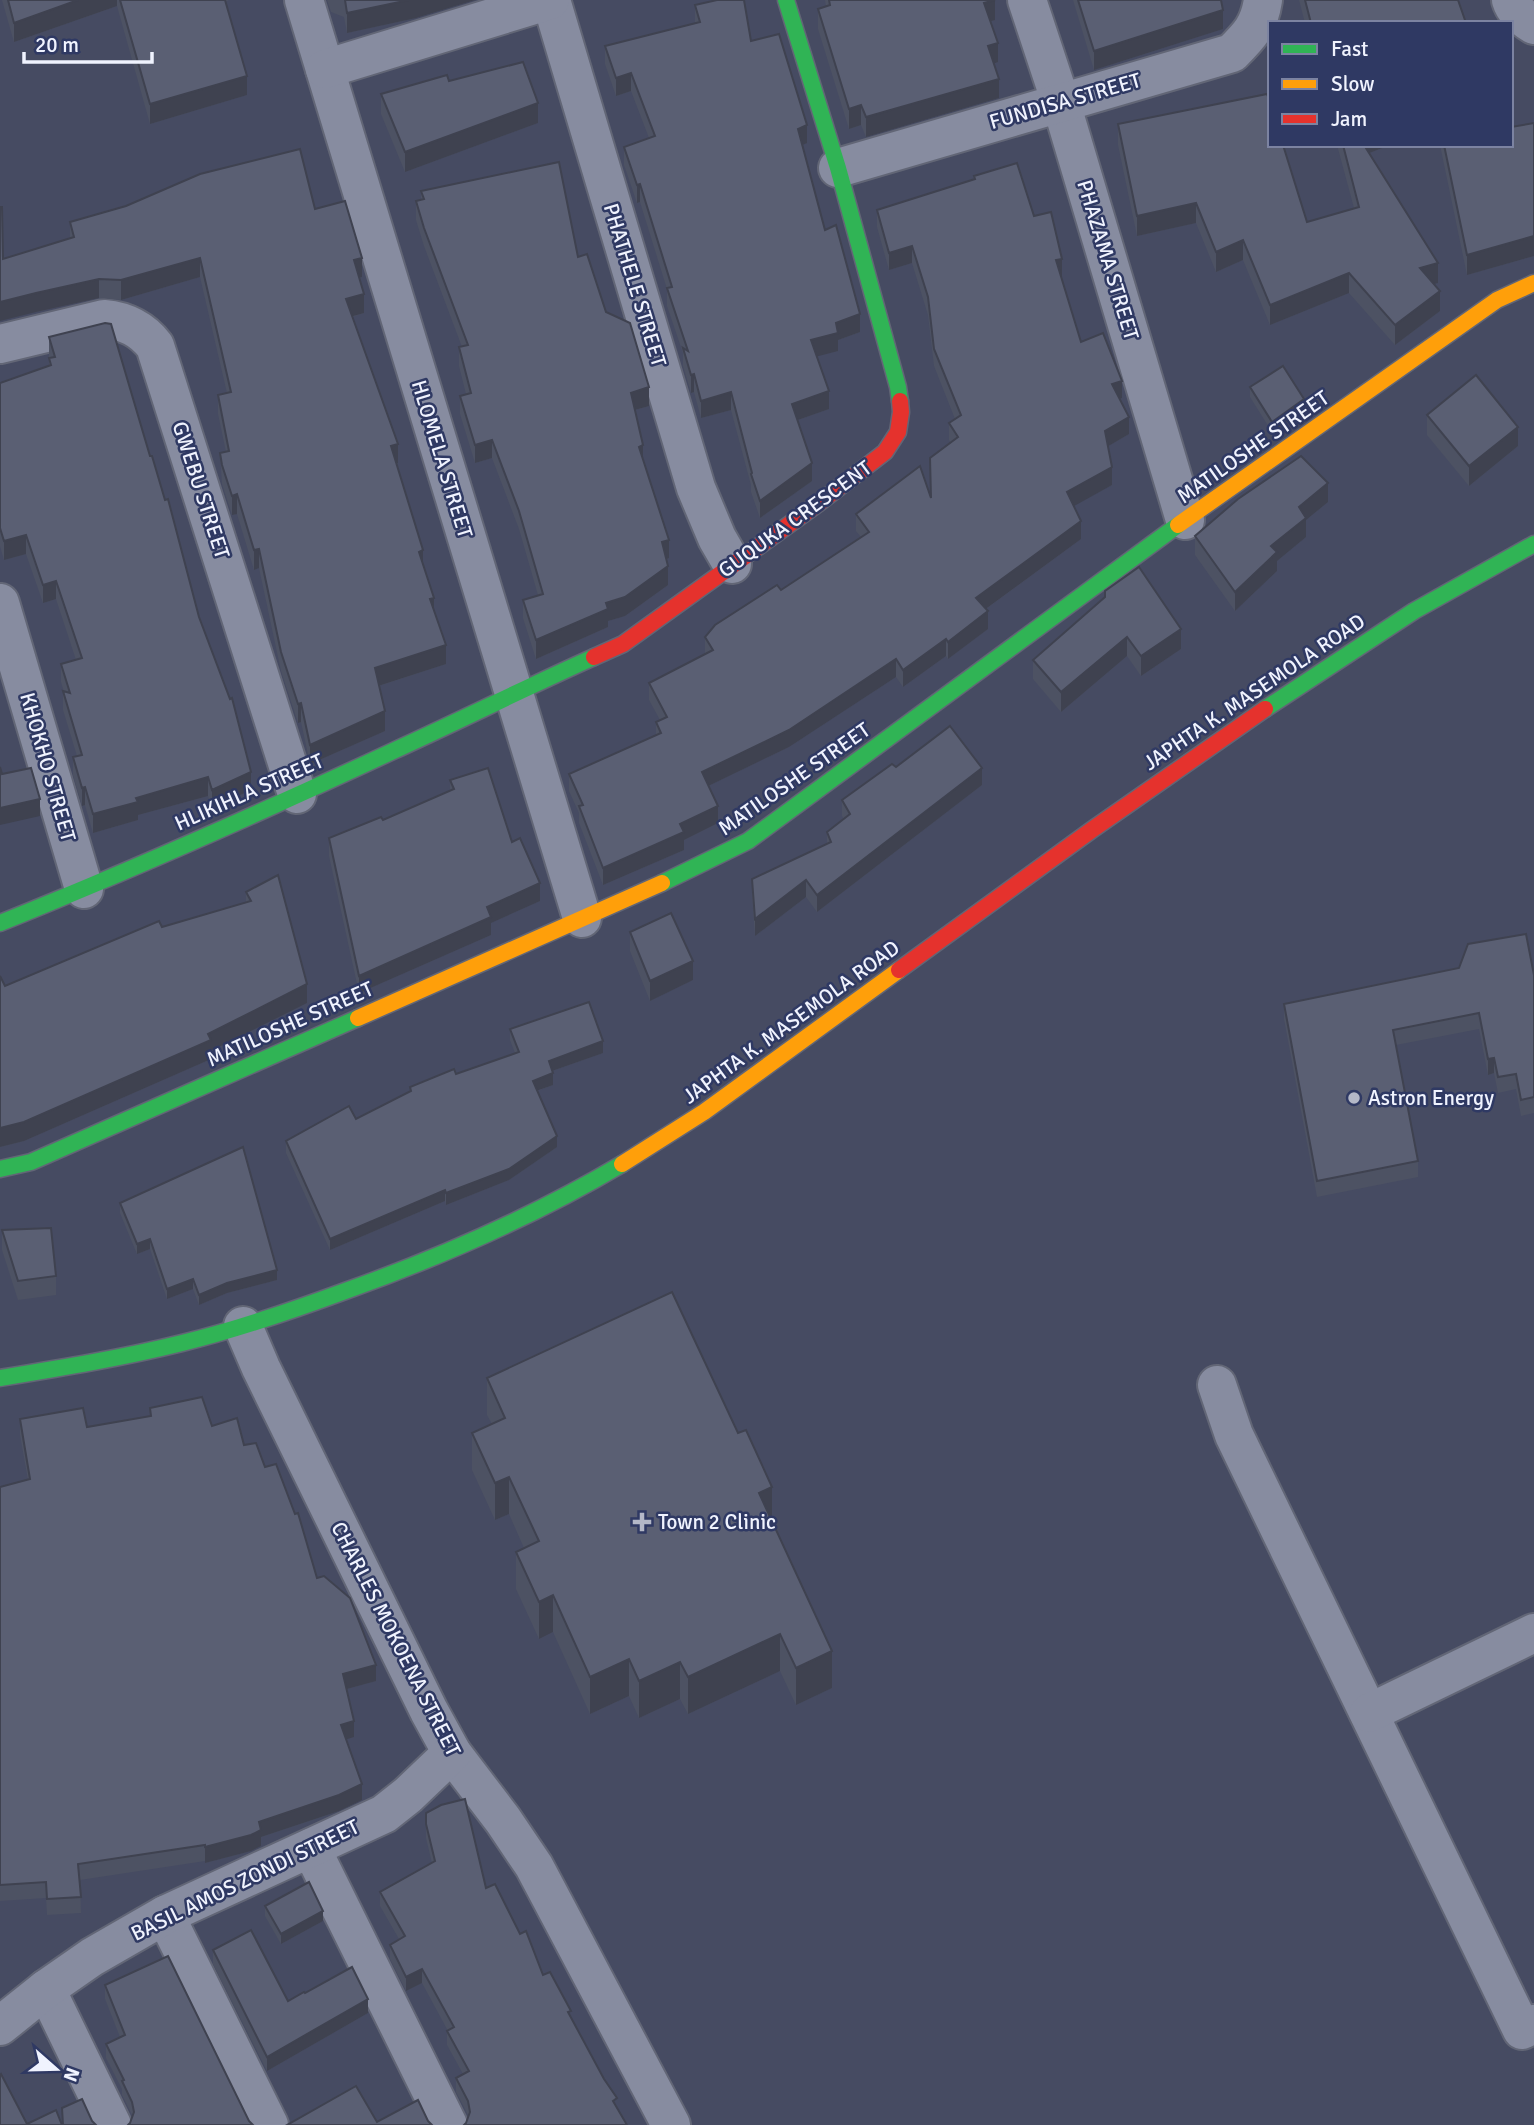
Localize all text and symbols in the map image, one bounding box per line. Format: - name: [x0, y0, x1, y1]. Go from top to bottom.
- scale bar: [24, 21, 152, 65]
- legend: [1268, 21, 1513, 147]
- text: 20 m: [35, 32, 79, 58]
- text: Fast: [1331, 36, 1368, 62]
- street label: FUNDISA STREET: [986, 67, 1144, 135]
- text: Slow: [1331, 71, 1375, 97]
- text: Jam: [1331, 106, 1367, 132]
- street label: PHAZAMA STREET: [1071, 177, 1145, 344]
- street label: PHATHELE STREET: [598, 200, 672, 370]
- street label: HLOMELA STREET: [406, 377, 479, 542]
- street label: MATILOSHE STREET: [1172, 384, 1335, 509]
- street label: GWEBU STREET: [167, 418, 236, 563]
- street label: GUQUKA CRESCENT: [713, 454, 877, 583]
- street label: JAPHTA K. MASEMOLA ROAD: [1138, 608, 1370, 776]
- street label: KHOKHO STREET: [14, 690, 82, 845]
- street label: MATILOSHE STREET: [713, 716, 876, 841]
- street label: HLIKIHLA STREET: [170, 747, 328, 836]
- street label: JAPHTA K. MASEMOLA ROAD: [677, 935, 905, 1109]
- street label: MATILOSHE STREET: [203, 975, 378, 1072]
- place label: Astron Energy: [1368, 1085, 1494, 1111]
- marker: Astron Energy: [1346, 1090, 1362, 1106]
- place label: Town 2 Clinic: [658, 1509, 776, 1535]
- marker: Town 2 Clinic: [632, 1512, 652, 1532]
- street label: CHARLES MOKOENA STREET: [325, 1517, 467, 1761]
- street label: BASIL AMOS ZONDI STREET: [127, 1813, 364, 1947]
- north arrow: [21, 2034, 91, 2104]
- text: N: [57, 2064, 85, 2085]

